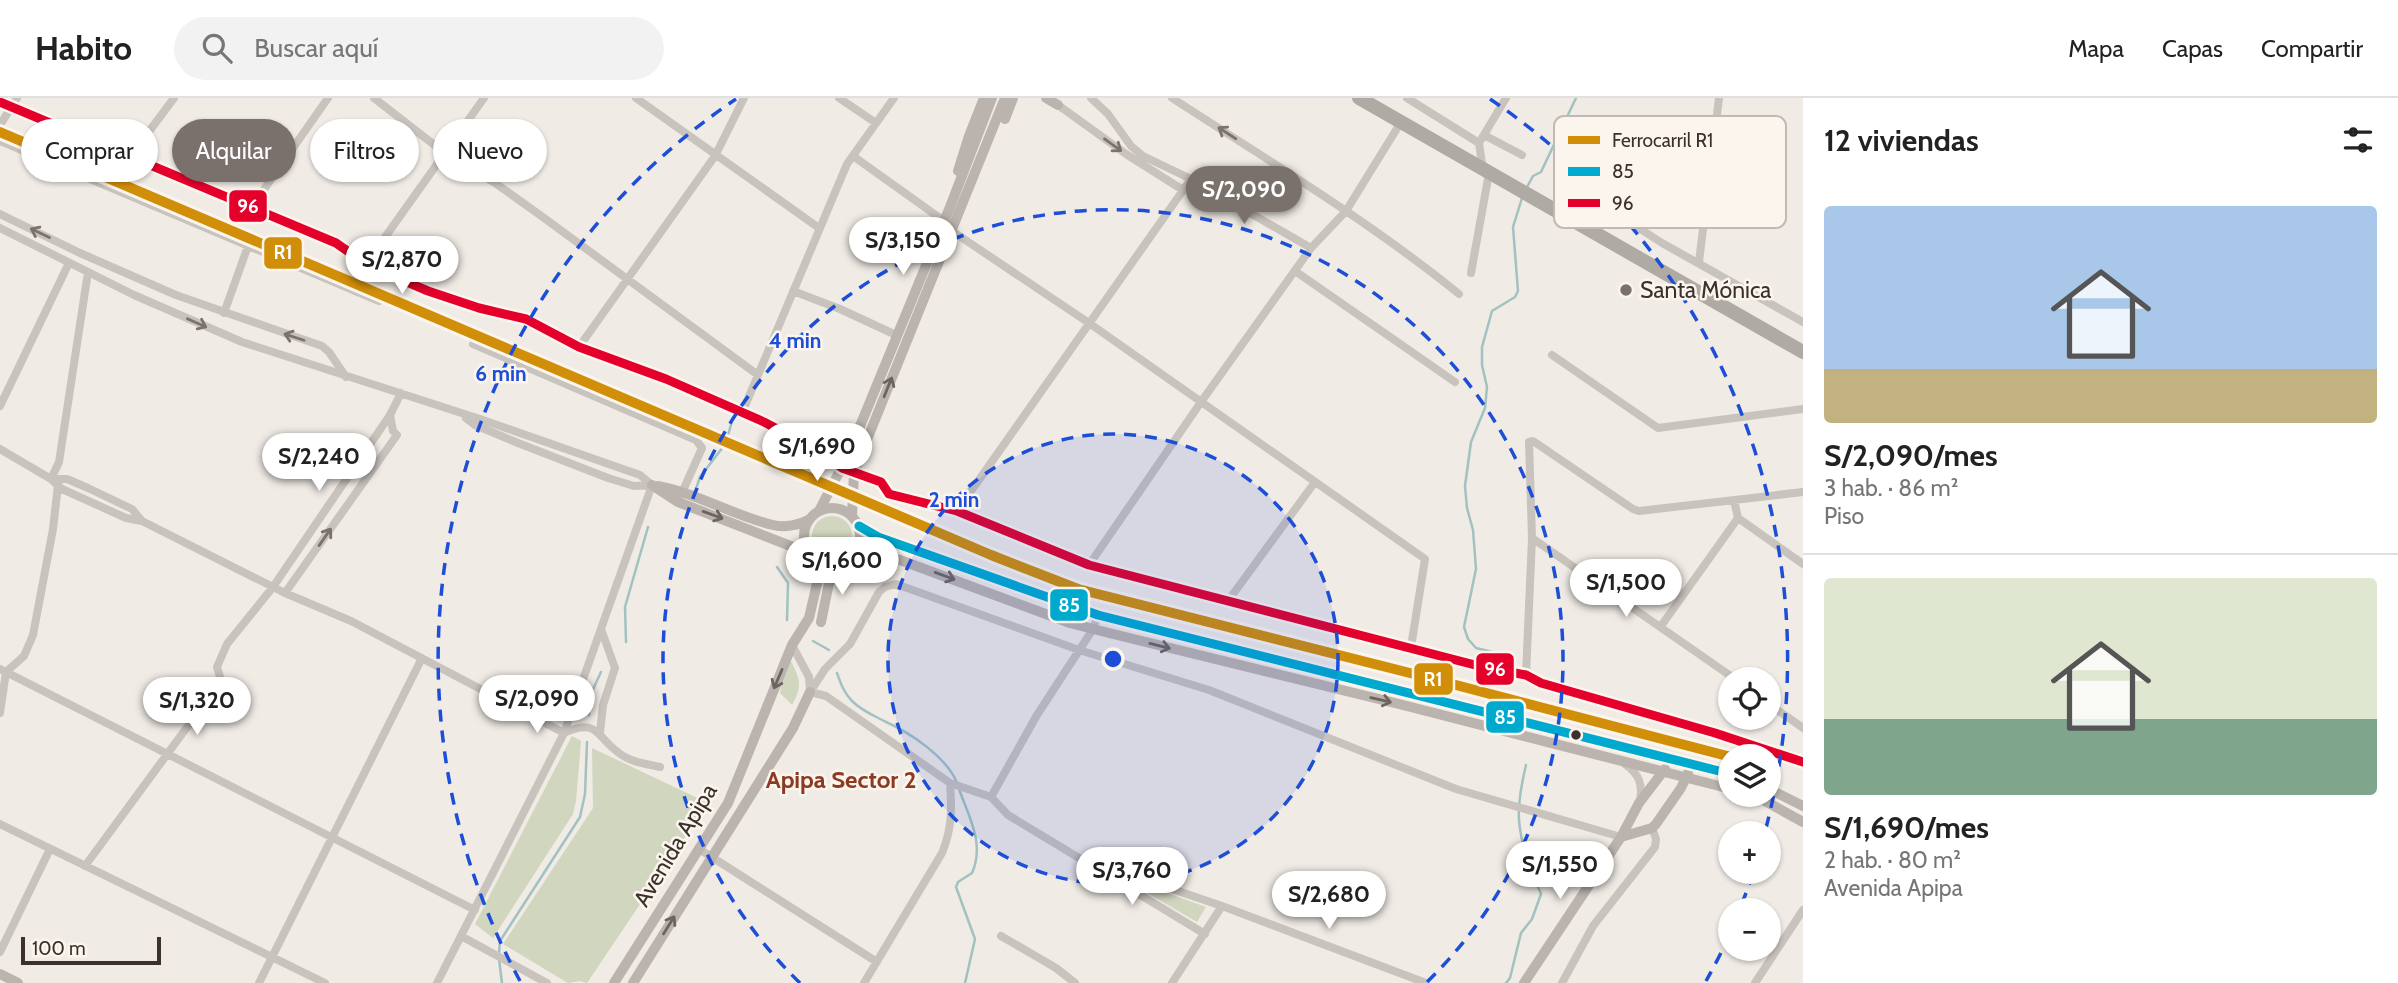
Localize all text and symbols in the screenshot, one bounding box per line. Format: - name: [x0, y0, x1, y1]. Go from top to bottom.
- search box: [174, 17, 664, 80]
- text: Habito: [35, 28, 132, 68]
- icon: search: [198, 29, 236, 67]
- text: Buscar aquí: [254, 32, 378, 64]
- text: Mapa: [2068, 34, 2124, 63]
- text: Capas: [2162, 34, 2223, 63]
- text: Compartir: [2261, 34, 2363, 63]
- legend: [1554, 116, 1786, 228]
- chip: Comprar: [21, 119, 158, 182]
- chip: Alquilar: [172, 119, 296, 182]
- chip: Filtros: [310, 119, 419, 182]
- chip: Nuevo: [433, 119, 547, 182]
- icon: filters: [2339, 121, 2377, 159]
- text: 12 viviendas: [1824, 122, 1979, 159]
- one-way arrow: [1218, 126, 1237, 141]
- text: Ferrocarril R1: [1612, 129, 1713, 152]
- one-way arrow: [1103, 138, 1122, 152]
- text: 85: [1612, 160, 1634, 183]
- pin: S/2,090: [1179, 166, 1309, 226]
- text: S/2,090: [1202, 175, 1286, 203]
- line badge: 96: [228, 189, 268, 223]
- text: 96: [1612, 192, 1634, 215]
- text: 96: [237, 195, 259, 218]
- pin: S/3,150: [838, 218, 968, 277]
- one-way arrow: [30, 226, 51, 240]
- text: S/3,150: [865, 226, 941, 254]
- line badge: R1: [263, 236, 303, 270]
- pin: S/2,870: [337, 236, 467, 296]
- text: R1: [274, 241, 292, 264]
- text: S/2,870: [362, 245, 442, 273]
- icon: home: [2038, 251, 2164, 377]
- place label: Santa Mónica: [1640, 276, 1771, 304]
- marker: Santa Mónica: [1618, 282, 1634, 298]
- one-way arrow: [186, 317, 207, 330]
- text: 4 min: [769, 328, 821, 353]
- one-way arrow: [284, 330, 306, 342]
- text: 6 min: [475, 361, 527, 386]
- one-way arrow: [882, 377, 895, 398]
- pin: S/1,690: [752, 424, 882, 483]
- text: S/1,690: [778, 432, 856, 460]
- pin: S/2,240: [254, 434, 384, 493]
- text: S/2,090/mes: [1824, 437, 1998, 474]
- text: S/2,240: [278, 442, 360, 470]
- text: 3 hab. · 86 m²: [1824, 474, 1958, 502]
- text: 2 min: [929, 487, 979, 512]
- text: Piso: [1824, 502, 1864, 530]
- one-way arrow: [701, 510, 723, 522]
- one-way arrow: [318, 528, 332, 547]
- pin: S/1,600: [777, 538, 907, 597]
- text: S/1,600: [802, 546, 882, 574]
- pin: S/1,500: [1561, 560, 1691, 619]
- text: S/1,500: [1586, 568, 1666, 596]
- one-way arrow: [934, 571, 956, 583]
- line badge: 85: [1049, 588, 1089, 622]
- text: 85: [1058, 594, 1080, 617]
- icon: home: [2038, 623, 2164, 749]
- one-way arrow: [1148, 640, 1170, 653]
- centre of rings: [1101, 647, 1125, 671]
- line badge: 96: [1475, 652, 1515, 686]
- text: 96: [1484, 658, 1506, 681]
- line badge: R1: [1413, 662, 1454, 696]
- one-way arrow: [770, 667, 783, 689]
- map controls: [1718, 667, 1781, 961]
- button: locate: [1718, 667, 1781, 730]
- text: R1: [1424, 668, 1442, 691]
- pin: S/2,090: [472, 676, 602, 735]
- pin: S/1,320: [132, 678, 262, 737]
- text: S/2,090: [495, 684, 579, 712]
- text: S/1,320: [159, 686, 235, 714]
- one-way arrow: [1369, 693, 1392, 707]
- line badge: 85: [1485, 700, 1525, 734]
- text: 85: [1494, 706, 1516, 729]
- unlabelled marker: [1569, 728, 1583, 742]
- button: layers: [1718, 744, 1781, 807]
- district label: Apipa Sector 2: [766, 765, 916, 794]
- street label: Avenida Apipa: [627, 778, 723, 912]
- text: S/1,690/mes: [1824, 809, 1989, 846]
- button: +: [1718, 821, 1781, 884]
- pin: S/1,550: [1495, 842, 1625, 901]
- text: 2 hab. · 80 m²: [1824, 846, 1961, 874]
- pin: S/3,760: [1067, 848, 1197, 907]
- text: S/1,550: [1522, 850, 1598, 878]
- text: S/3,760: [1092, 856, 1172, 884]
- pin: S/2,680: [1264, 872, 1394, 931]
- text: Avenida Apipa: [1824, 874, 1963, 902]
- text: S/2,680: [1288, 880, 1370, 908]
- button: −: [1718, 898, 1781, 961]
- one-way arrow: [663, 916, 677, 936]
- scale bar: [21, 934, 161, 966]
- text: 100 m: [32, 937, 86, 960]

